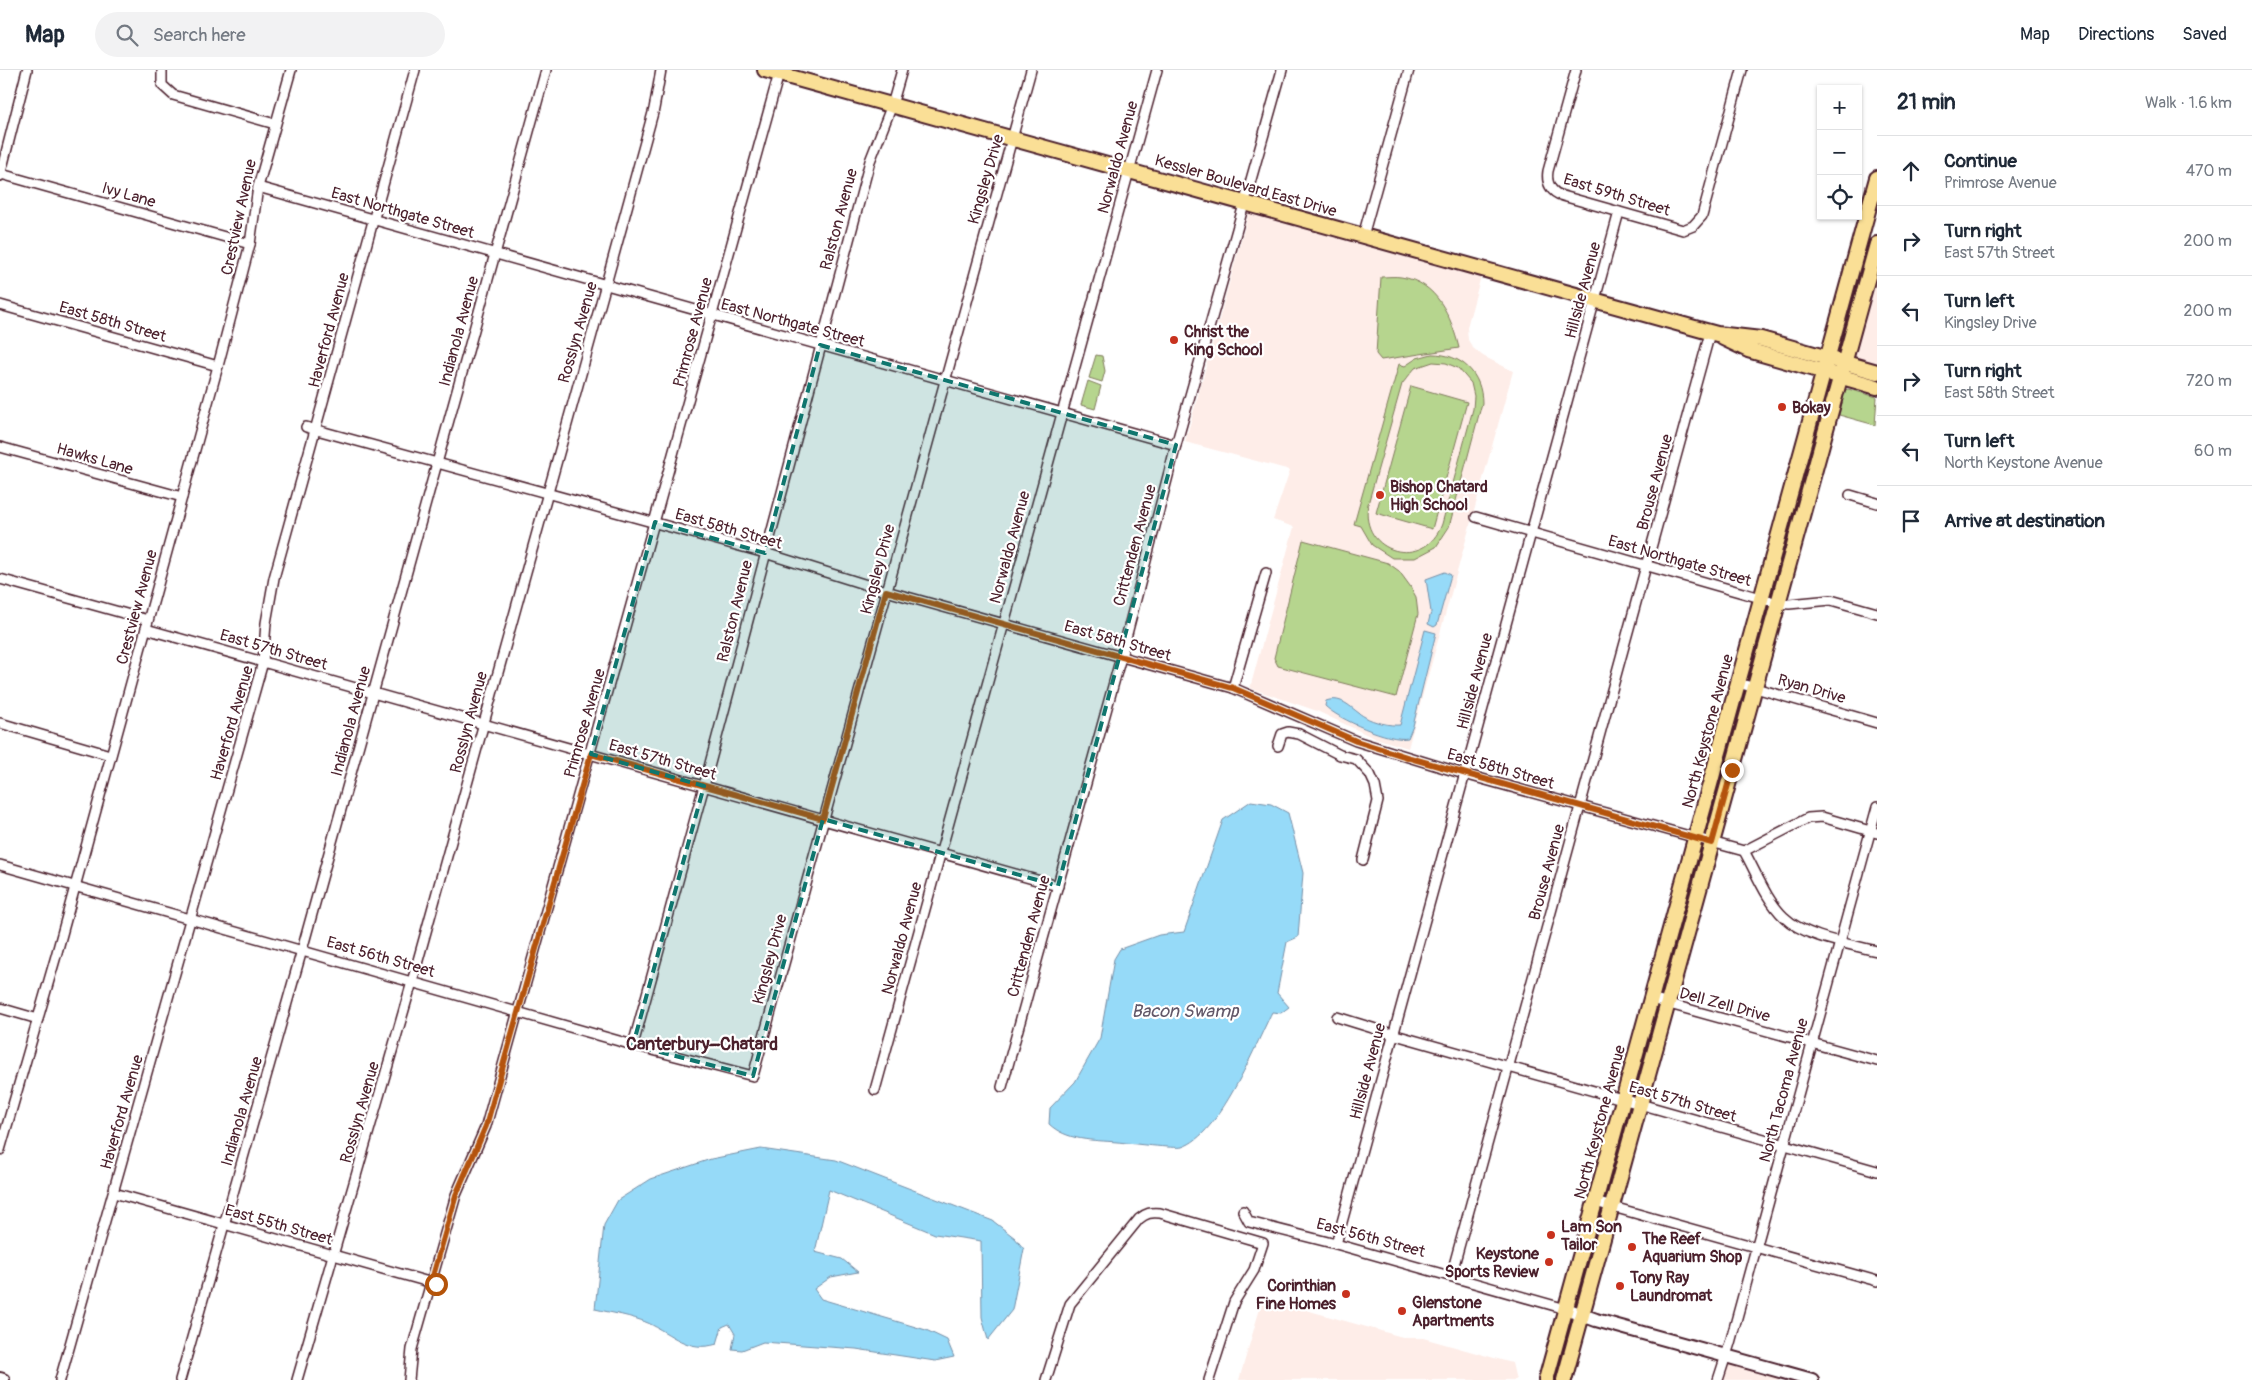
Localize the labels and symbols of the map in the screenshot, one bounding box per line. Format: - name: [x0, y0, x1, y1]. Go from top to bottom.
- street label: Norwaldo Avenue: [1093, 99, 1143, 216]
- street label: Kingsley Drive: [964, 132, 1008, 227]
- street label: Kessler Boulevard East Drive: [1152, 150, 1339, 222]
- street label: Crestview Avenue: [217, 157, 261, 277]
- street label: Ralston Avenue: [816, 166, 862, 272]
- street label: East 59th Street: [1561, 169, 1673, 221]
- street label: Ivy Lane: [100, 178, 158, 212]
- street label: East Northgate Street: [329, 183, 477, 243]
- street label: Hillside Avenue: [1560, 240, 1605, 341]
- street label: Haverford Avenue: [304, 270, 354, 390]
- street label: Indianola Avenue: [435, 274, 483, 388]
- street label: Primrose Avenue: [669, 275, 717, 389]
- street label: Rosslyn Avenue: [554, 279, 602, 385]
- street label: East Northgate Street: [719, 294, 867, 352]
- street label: East 58th Street: [57, 297, 169, 347]
- place label: Christ the King School: [1184, 322, 1263, 360]
- marker: Christ the King School: [1168, 334, 1180, 346]
- place label: Bokay: [1792, 398, 1831, 418]
- marker: Bokay: [1776, 401, 1788, 413]
- street label: Brouse Avenue: [1633, 432, 1677, 533]
- street label: Hawks Lane: [54, 439, 135, 479]
- place label: Bishop Chatard High School: [1390, 477, 1488, 515]
- street label: Crittenden Avenue: [1109, 482, 1161, 608]
- street label: Norwaldo Avenue: [985, 489, 1035, 606]
- marker: Bishop Chatard High School: [1374, 489, 1386, 501]
- street label: East 58th Street: [673, 504, 785, 554]
- street label: Kingsley Drive: [856, 522, 900, 617]
- street label: East Northgate Street: [1606, 531, 1754, 591]
- street label: Crestview Avenue: [112, 548, 162, 667]
- street label: Ralston Avenue: [713, 558, 757, 664]
- street label: East 58th Street: [1062, 616, 1174, 666]
- street label: East 57th Street: [218, 625, 330, 675]
- street label: Hillside Avenue: [1452, 631, 1497, 732]
- street label: North Keystone Avenue: [1678, 652, 1738, 810]
- street label: Haverford Avenue: [206, 664, 258, 783]
- street label: Indianola Avenue: [327, 664, 375, 778]
- street label: Primrose Avenue: [560, 666, 610, 780]
- street label: Rosslyn Avenue: [446, 669, 492, 775]
- street label: Ryan Drive: [1775, 670, 1848, 708]
- street label: East 57th Street: [607, 735, 719, 785]
- street label: East 58th Street: [1445, 744, 1557, 794]
- route end: [1721, 759, 1744, 782]
- street label: Brouse Avenue: [1525, 822, 1569, 923]
- street label: Crittenden Avenue: [1003, 873, 1055, 999]
- street label: Norwaldo Avenue: [877, 880, 927, 997]
- street label: Kingsley Drive: [748, 912, 792, 1007]
- street label: East 56th Street: [324, 932, 438, 982]
- street label: Dell Zell Drive: [1677, 983, 1772, 1027]
- water label: Bacon Swamp: [1132, 1000, 1240, 1023]
- street label: North Tacoma Avenue: [1755, 1016, 1813, 1165]
- street label: Hillside Avenue: [1345, 1021, 1390, 1122]
- district label: Canterbury–Chatard: [626, 1033, 778, 1056]
- street label: North Keystone Avenue: [1570, 1043, 1630, 1201]
- street label: Haverford Avenue: [96, 1053, 148, 1172]
- street label: Indianola Avenue: [217, 1054, 267, 1168]
- street label: Rosslyn Avenue: [336, 1059, 384, 1165]
- street label: East 57th Street: [1627, 1077, 1739, 1127]
- street label: East 55th Street: [223, 1200, 335, 1250]
- street label: East 56th Street: [1314, 1214, 1428, 1262]
- place label: Lam Son Tailor: [1560, 1217, 1622, 1255]
- marker: Lam Son Tailor: [1545, 1229, 1557, 1241]
- place label: The Reef Aquarium Shop: [1641, 1229, 1743, 1267]
- marker: The Reef Aquarium Shop: [1626, 1241, 1638, 1253]
- place label: Keystone Sports Review: [1445, 1244, 1540, 1282]
- marker: Keystone Sports Review: [1543, 1256, 1555, 1268]
- place label: Tony Ray Laundromat: [1629, 1268, 1713, 1306]
- route start: [425, 1273, 448, 1296]
- place label: Corinthian Fine Homes: [1256, 1276, 1337, 1314]
- marker: Tony Ray Laundromat: [1614, 1280, 1626, 1292]
- marker: Corinthian Fine Homes: [1340, 1288, 1352, 1300]
- place label: Glenstone Apartments: [1412, 1293, 1495, 1331]
- marker: Glenstone Apartments: [1396, 1305, 1408, 1317]

